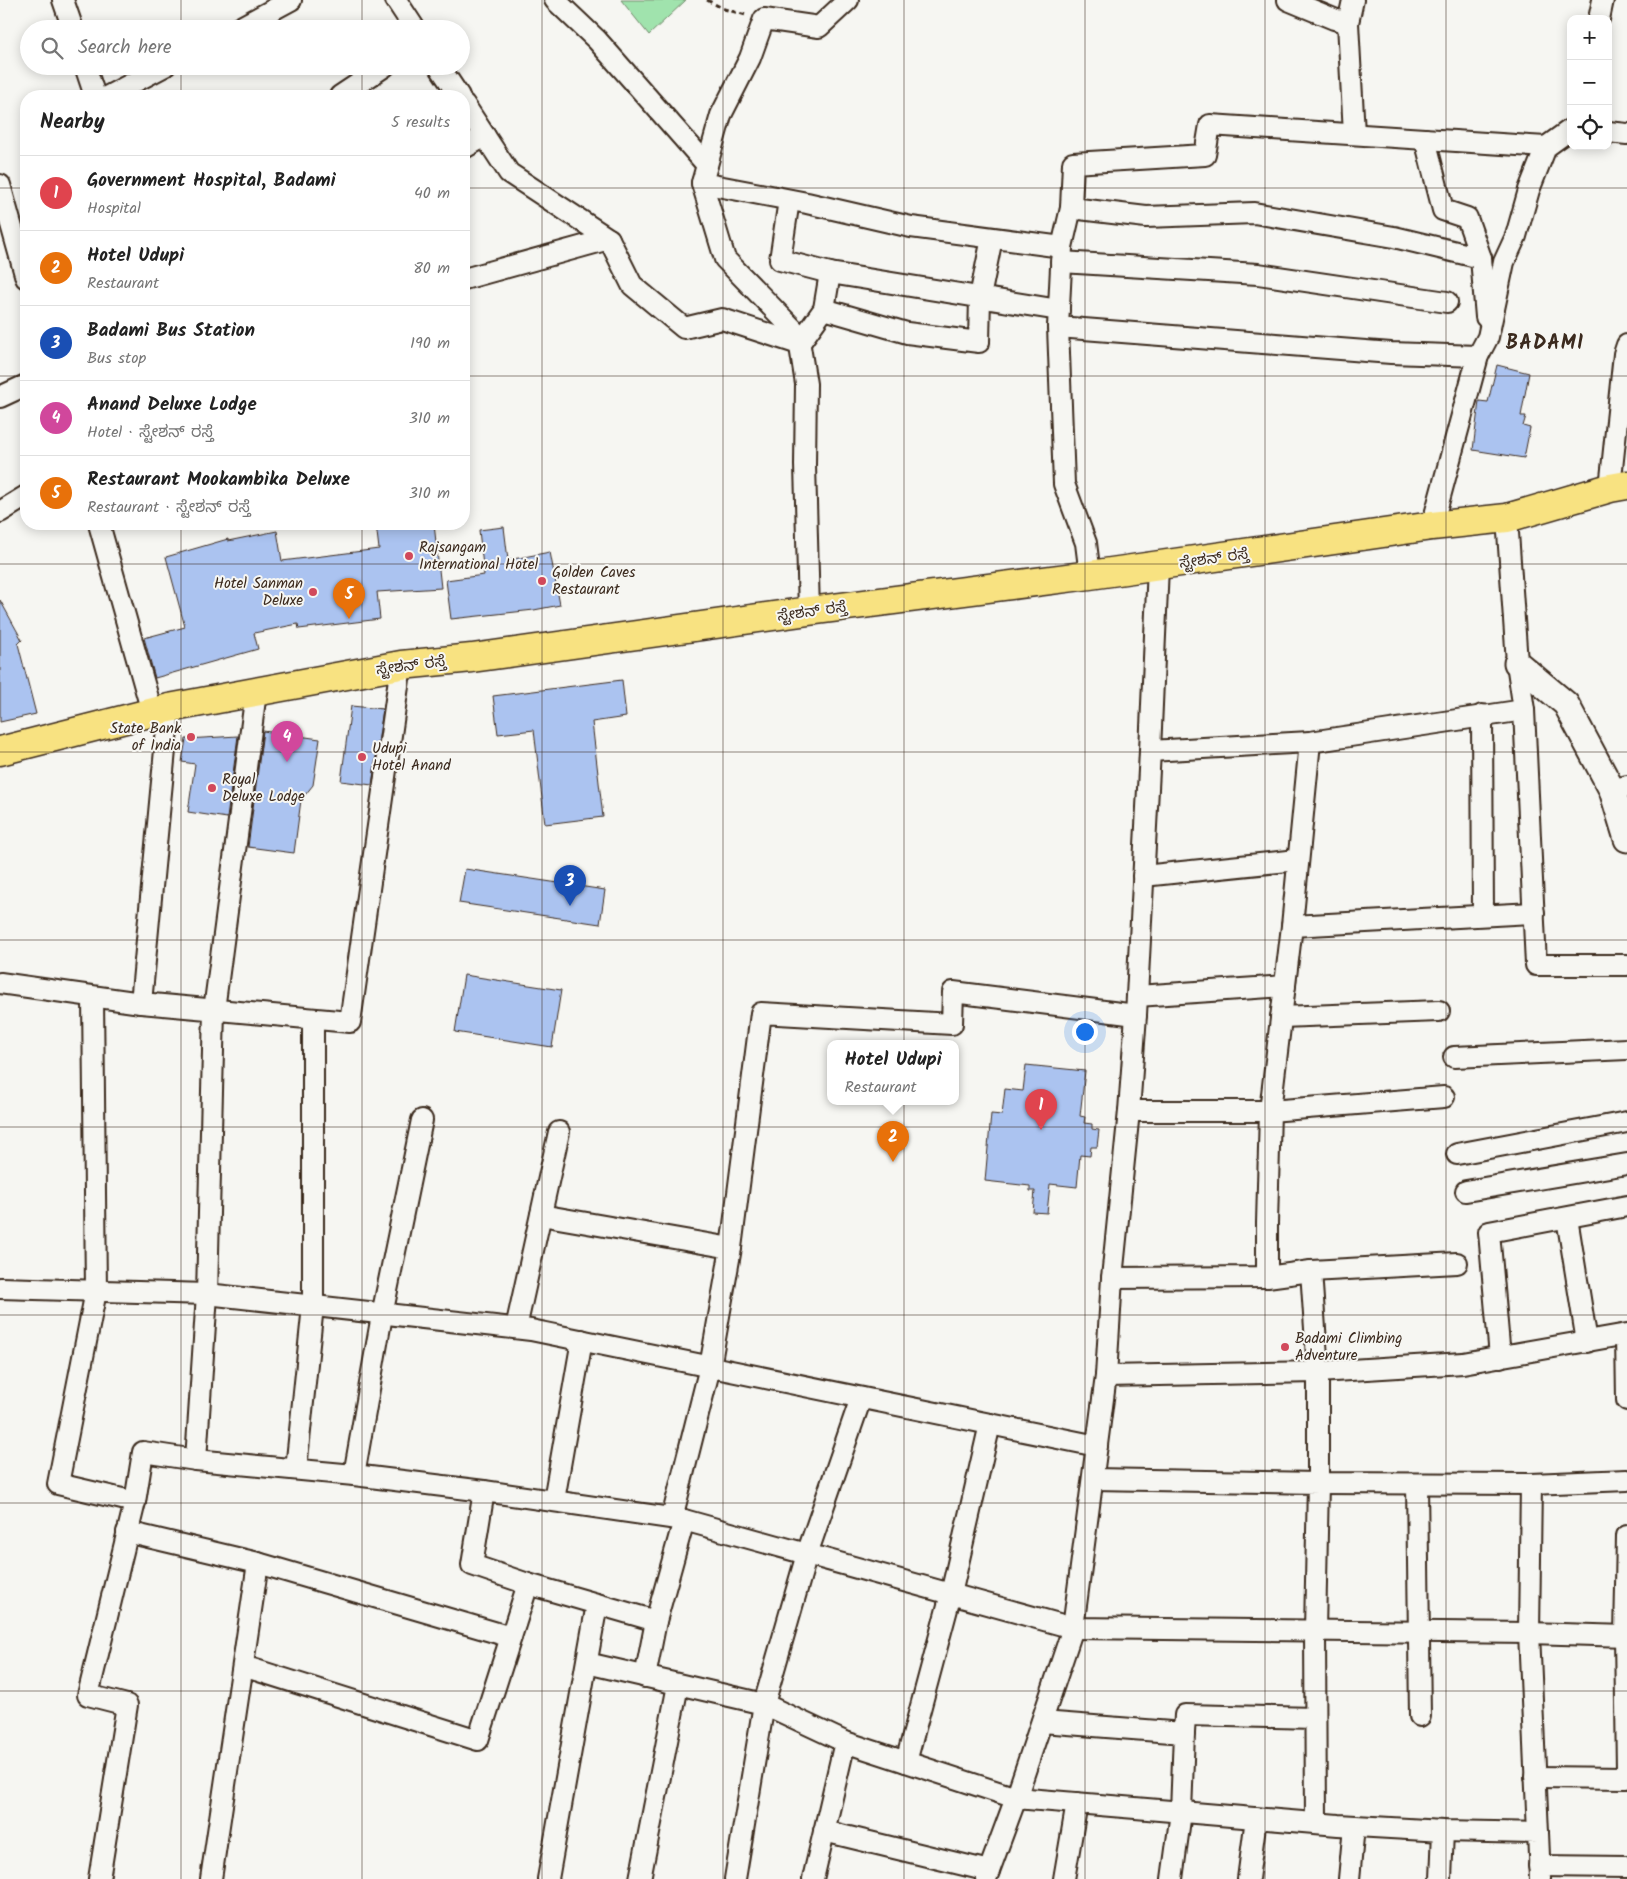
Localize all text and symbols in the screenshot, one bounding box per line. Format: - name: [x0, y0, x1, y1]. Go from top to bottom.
- map controls: [1567, 15, 1612, 150]
- button: +: [1567, 15, 1612, 60]
- search box: [20, 20, 470, 75]
- text: Search here: [78, 33, 172, 63]
- icon: search: [38, 34, 66, 62]
- button: −: [1567, 60, 1612, 105]
- button: locate: [1567, 105, 1612, 150]
- text: Nearby: [40, 106, 105, 139]
- text: 5 results: [391, 110, 450, 135]
- text: Government Hospital, Badami: [87, 166, 336, 196]
- text: 1: [54, 181, 58, 206]
- text: 40 m: [414, 181, 450, 206]
- text: Hospital: [87, 196, 141, 221]
- text: Hotel Udupi: [87, 241, 184, 271]
- text: 2: [51, 256, 61, 281]
- text: 80 m: [413, 256, 450, 281]
- text: Restaurant: [87, 271, 159, 296]
- text: Badami Bus Station: [87, 316, 255, 346]
- district label: BADAMI: [1506, 328, 1584, 360]
- text: 3: [52, 331, 60, 356]
- text: 190 m: [410, 331, 450, 356]
- text: Bus stop: [87, 346, 146, 371]
- text: Anand Deluxe Lodge: [87, 390, 257, 420]
- text: 4: [52, 406, 60, 431]
- text: 310 m: [409, 406, 450, 431]
- text: Hotel · ಸ್ಟೇಶನ್ ರಸ್ತೆ: [87, 420, 214, 445]
- text: Restaurant Mookambika Deluxe: [87, 465, 350, 495]
- text: 5: [52, 481, 60, 506]
- text: 310 m: [409, 481, 450, 506]
- text: Restaurant · ಸ್ಟೇಶನ್ ರಸ್ತೆ: [87, 495, 251, 520]
- place label: Rajsangam International Hotel: [419, 536, 538, 577]
- street label: ಸ್ಟೇಶನ್ ರಸ್ತೆ: [1178, 542, 1252, 576]
- marker: Rajsangam International Hotel: [403, 550, 415, 562]
- place label: Golden Caves Restaurant: [552, 561, 636, 602]
- place label: Hotel Sanman Deluxe: [214, 572, 303, 613]
- marker: Golden Caves Restaurant: [536, 575, 548, 587]
- pin: 5: [333, 578, 365, 619]
- marker: Hotel Sanman Deluxe: [307, 586, 319, 598]
- street label: ಸ್ಟೇಶನ್ ರಸ್ತೆ: [776, 595, 850, 629]
- street label: ಸ್ಟೇಶನ್ ರಸ್ತೆ: [375, 650, 448, 682]
- place label: State Bank of India: [110, 717, 182, 758]
- pin: 4: [271, 721, 303, 762]
- marker: State Bank of India: [185, 731, 197, 743]
- place label: Udupi Hotel Anand: [372, 737, 451, 778]
- marker: Udupi Hotel Anand: [356, 751, 368, 763]
- place label: Royal Deluxe Lodge: [222, 768, 305, 809]
- marker: Royal Deluxe Lodge: [206, 782, 218, 794]
- pin: 3: [554, 865, 586, 906]
- your location: [1072, 1019, 1098, 1045]
- popup: [827, 1040, 959, 1105]
- text: Hotel Udupi: [844, 1045, 942, 1075]
- text: Restaurant: [844, 1075, 917, 1100]
- pin: 1: [1025, 1089, 1057, 1130]
- pin: 2: [877, 1121, 909, 1162]
- place label: Badami Climbing Adventure: [1295, 1327, 1402, 1368]
- marker: Badami Climbing Adventure: [1279, 1341, 1291, 1353]

